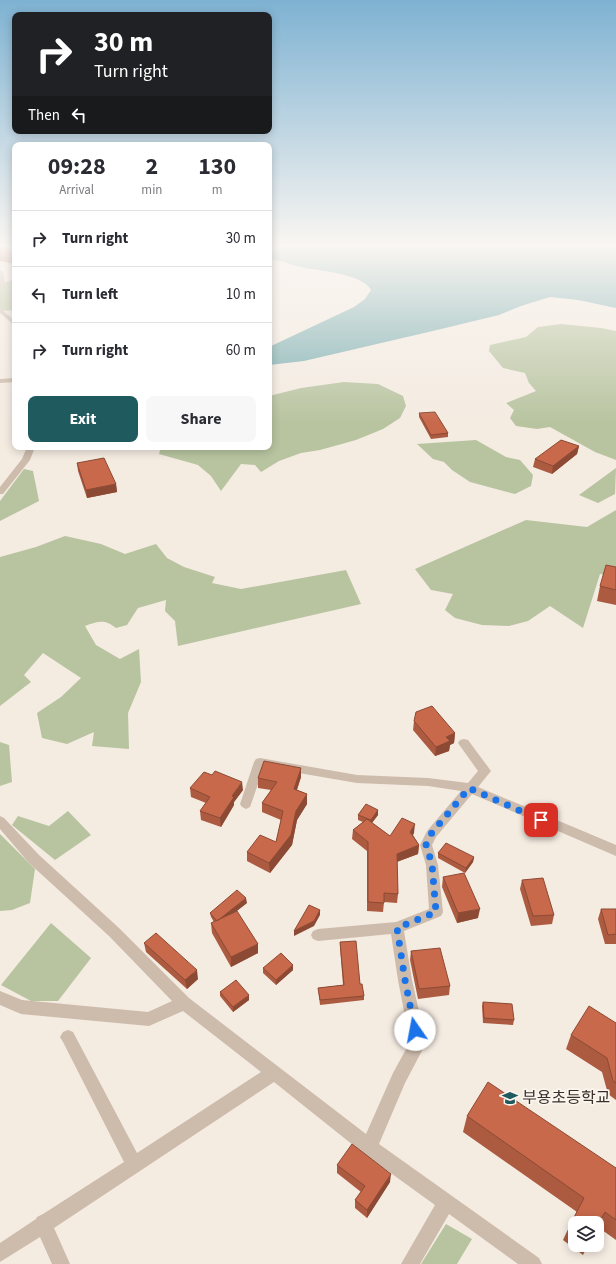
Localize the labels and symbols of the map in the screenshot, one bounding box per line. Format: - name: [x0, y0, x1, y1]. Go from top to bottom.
- pin: [524, 803, 558, 837]
- position arrow: [394, 1009, 436, 1051]
- place label: 부용초등학교: [522, 1087, 610, 1109]
- school or university icon: 부용초등학교: [501, 1089, 519, 1107]

